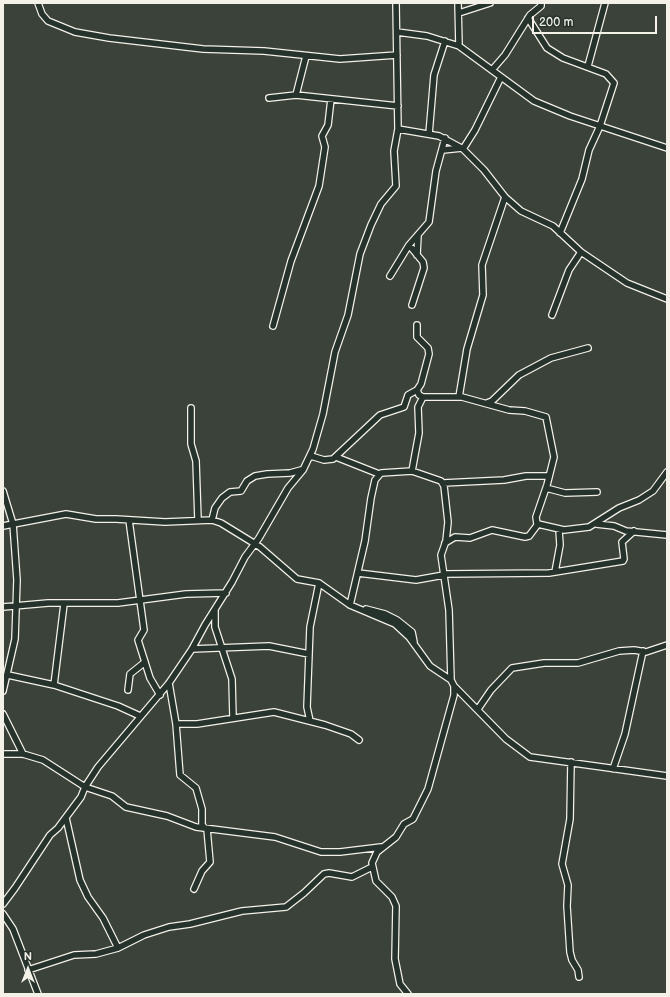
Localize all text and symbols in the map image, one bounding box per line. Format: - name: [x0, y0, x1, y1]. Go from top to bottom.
- scale bar: [534, 8, 659, 34]
- text: 200 m: [539, 15, 573, 30]
- north arrow: [8, 949, 48, 989]
- text: N: [24, 950, 32, 963]

